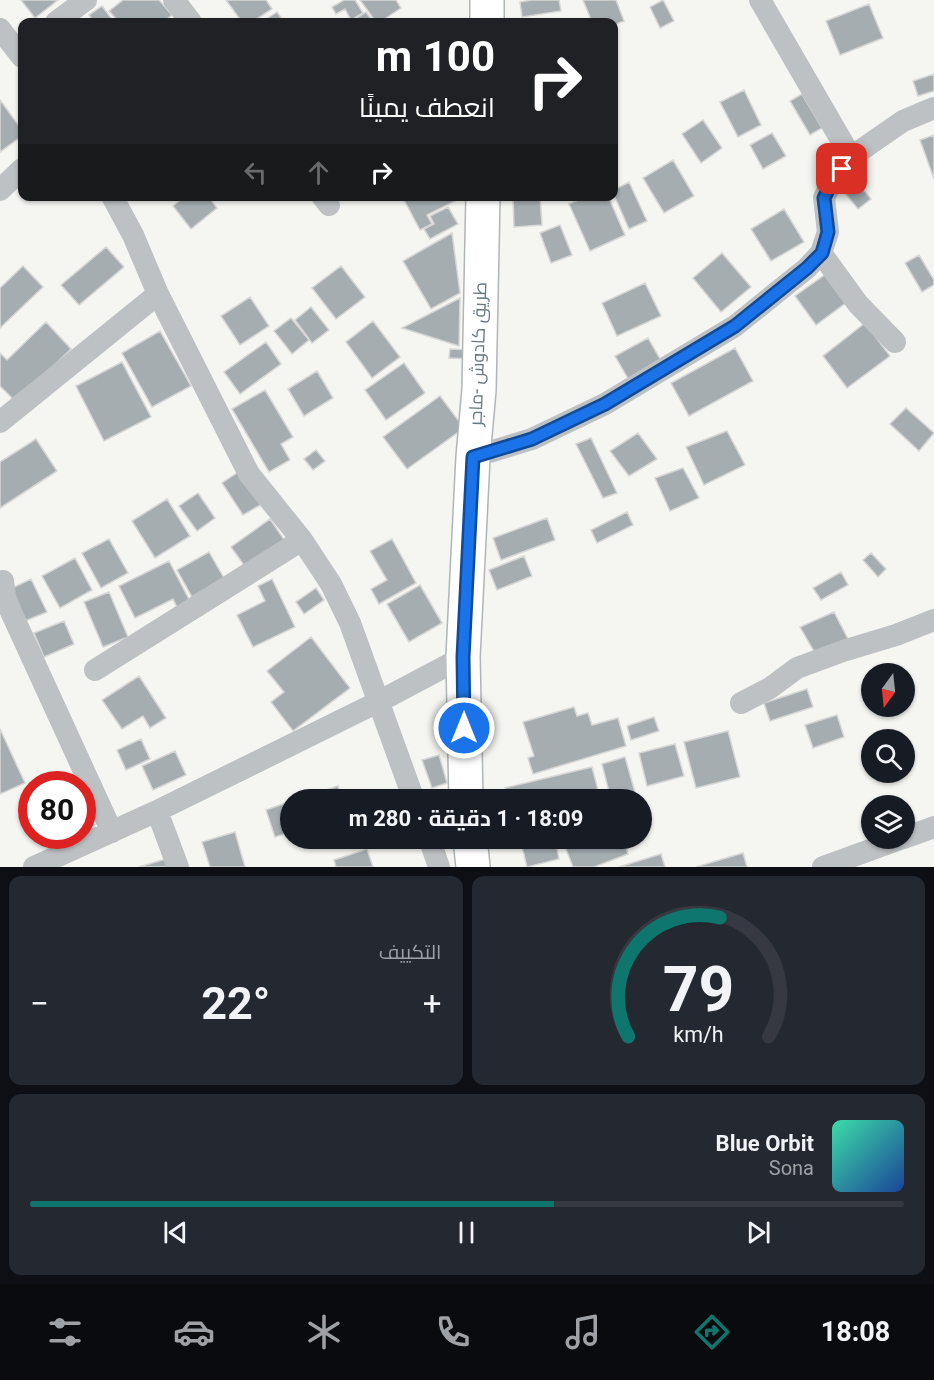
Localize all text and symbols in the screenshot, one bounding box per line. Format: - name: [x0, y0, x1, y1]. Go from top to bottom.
- text: 100 m: [376, 32, 495, 81]
- icon: right: [516, 42, 594, 120]
- text: انعطف يمينًا: [359, 92, 495, 124]
- pin: [816, 143, 867, 194]
- icon: arrive: [825, 152, 858, 185]
- icon: left: [239, 156, 272, 189]
- icon: ahead: [302, 156, 335, 189]
- icon: right: [365, 156, 398, 189]
- street label: طريق كادوش -ماجر: [464, 282, 493, 427]
- north arrow: [861, 663, 915, 717]
- map controls: [861, 663, 915, 849]
- position arrow: [432, 696, 496, 760]
- button: search: [861, 729, 915, 783]
- speed limit sign: 80: [18, 771, 96, 849]
- button: layers: [861, 795, 915, 849]
- text: 18:09 · 1 دقيقة · 280 m: [349, 806, 583, 831]
- text: التكييف: [379, 940, 442, 964]
- text: 79: [662, 953, 734, 1026]
- text: 22°: [201, 977, 270, 1030]
- text: −: [30, 984, 49, 1023]
- text: +: [423, 984, 442, 1023]
- text: km/h: [673, 1023, 723, 1048]
- text: Blue Orbit: [716, 1131, 814, 1156]
- text: Sona: [769, 1156, 814, 1180]
- icon: previous: [159, 1216, 192, 1249]
- icon: pause: [450, 1216, 483, 1249]
- icon: next: [742, 1216, 775, 1249]
- icon: filters: [44, 1311, 86, 1353]
- icon: car: [173, 1311, 215, 1353]
- icon: climate: [303, 1311, 345, 1353]
- icon: phone: [432, 1311, 474, 1353]
- icon: music: [562, 1311, 604, 1353]
- icon: directions: [691, 1311, 733, 1353]
- text: 18:08: [821, 1316, 890, 1348]

